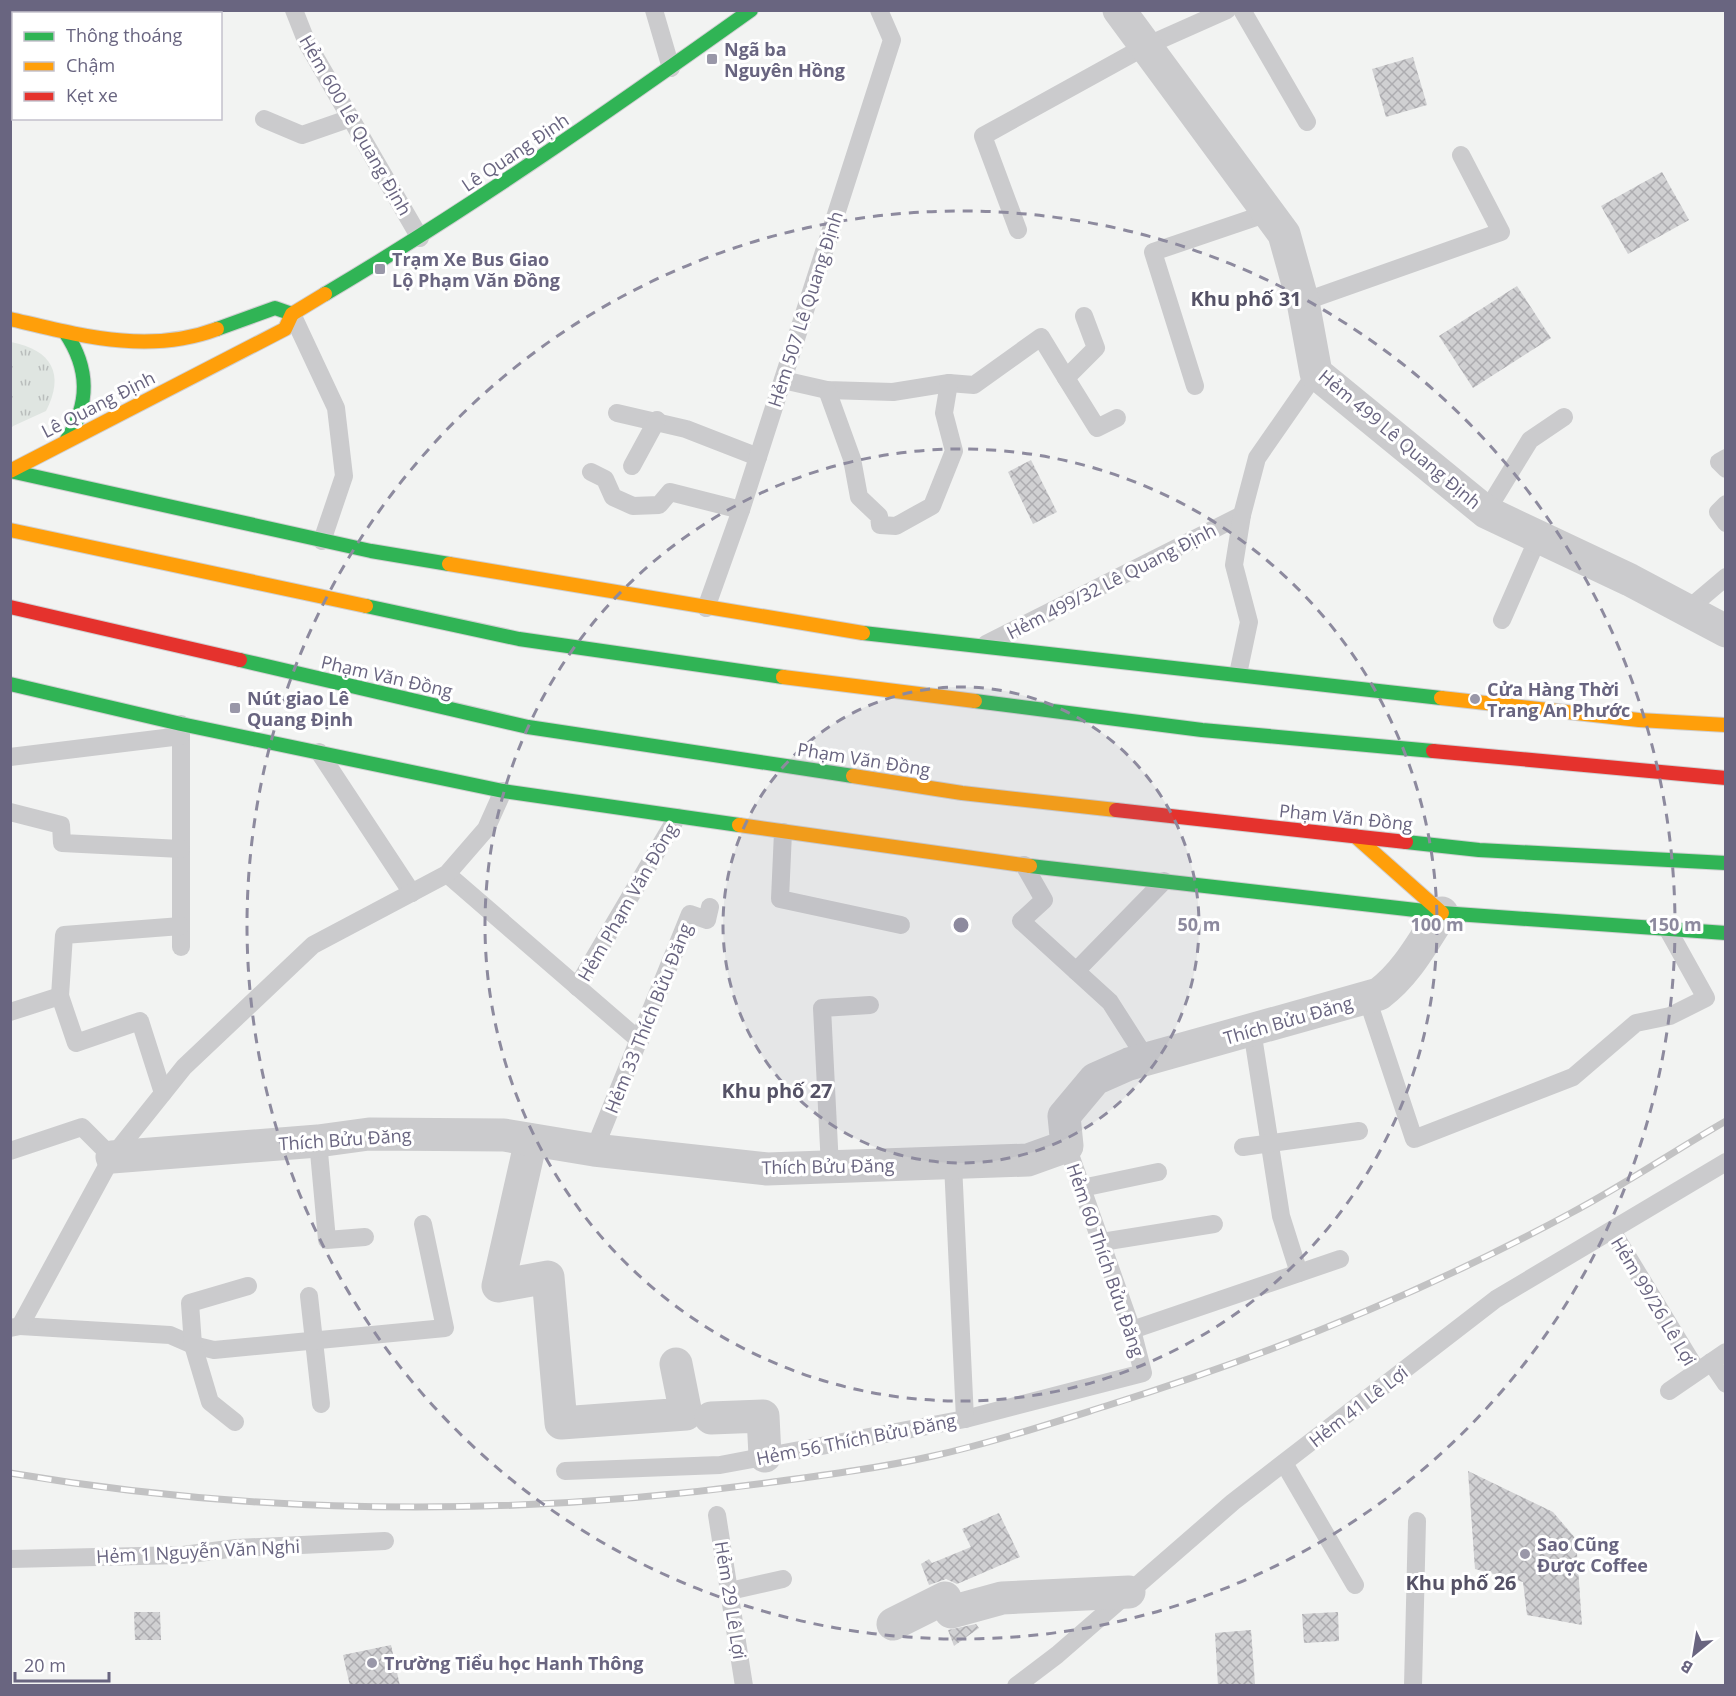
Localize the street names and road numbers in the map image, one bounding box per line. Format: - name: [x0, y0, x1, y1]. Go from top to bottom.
- street label: Hẻm 600 Lê Quang Định: [294, 30, 418, 220]
- street label: Lê Quang Định: [457, 107, 573, 197]
- street label: Hẻm 507 Lê Quang Định: [762, 208, 848, 410]
- street label: Hẻm 499 Lê Quang Định: [1314, 364, 1486, 514]
- street label: Lê Quang Định: [37, 365, 159, 443]
- street label: Hẻm 499/32 Lê Quang Định: [1002, 518, 1220, 644]
- street label: Phạm Văn Đồng: [319, 649, 455, 703]
- street label: Phạm Văn Đồng: [796, 737, 932, 781]
- street label: Phạm Văn Đồng: [1278, 798, 1414, 836]
- street label: Hẻm Phạm Văn Đồng: [572, 818, 682, 986]
- street label: Hẻm 33 Thích Bửu Đăng: [599, 919, 697, 1117]
- street label: Thích Bửu Đăng: [1221, 990, 1355, 1050]
- street label: Thích Bửu Đăng: [278, 1122, 412, 1156]
- street label: Thích Bửu Đăng: [761, 1153, 895, 1179]
- street label: Hẻm 60 Thích Bửu Đăng: [1062, 1160, 1150, 1360]
- street label: Hẻm 99/26 Lê Lợi: [1606, 1232, 1702, 1370]
- street label: Hẻm 41 Lê Lợi: [1304, 1360, 1412, 1452]
- street label: Hẻm 56 Thích Bửu Đăng: [754, 1408, 958, 1470]
- street label: Hẻm 1 Nguyễn Văn Nghi: [95, 1534, 301, 1568]
- street label: Hẻm 29 Lê Lợi: [710, 1539, 752, 1661]

